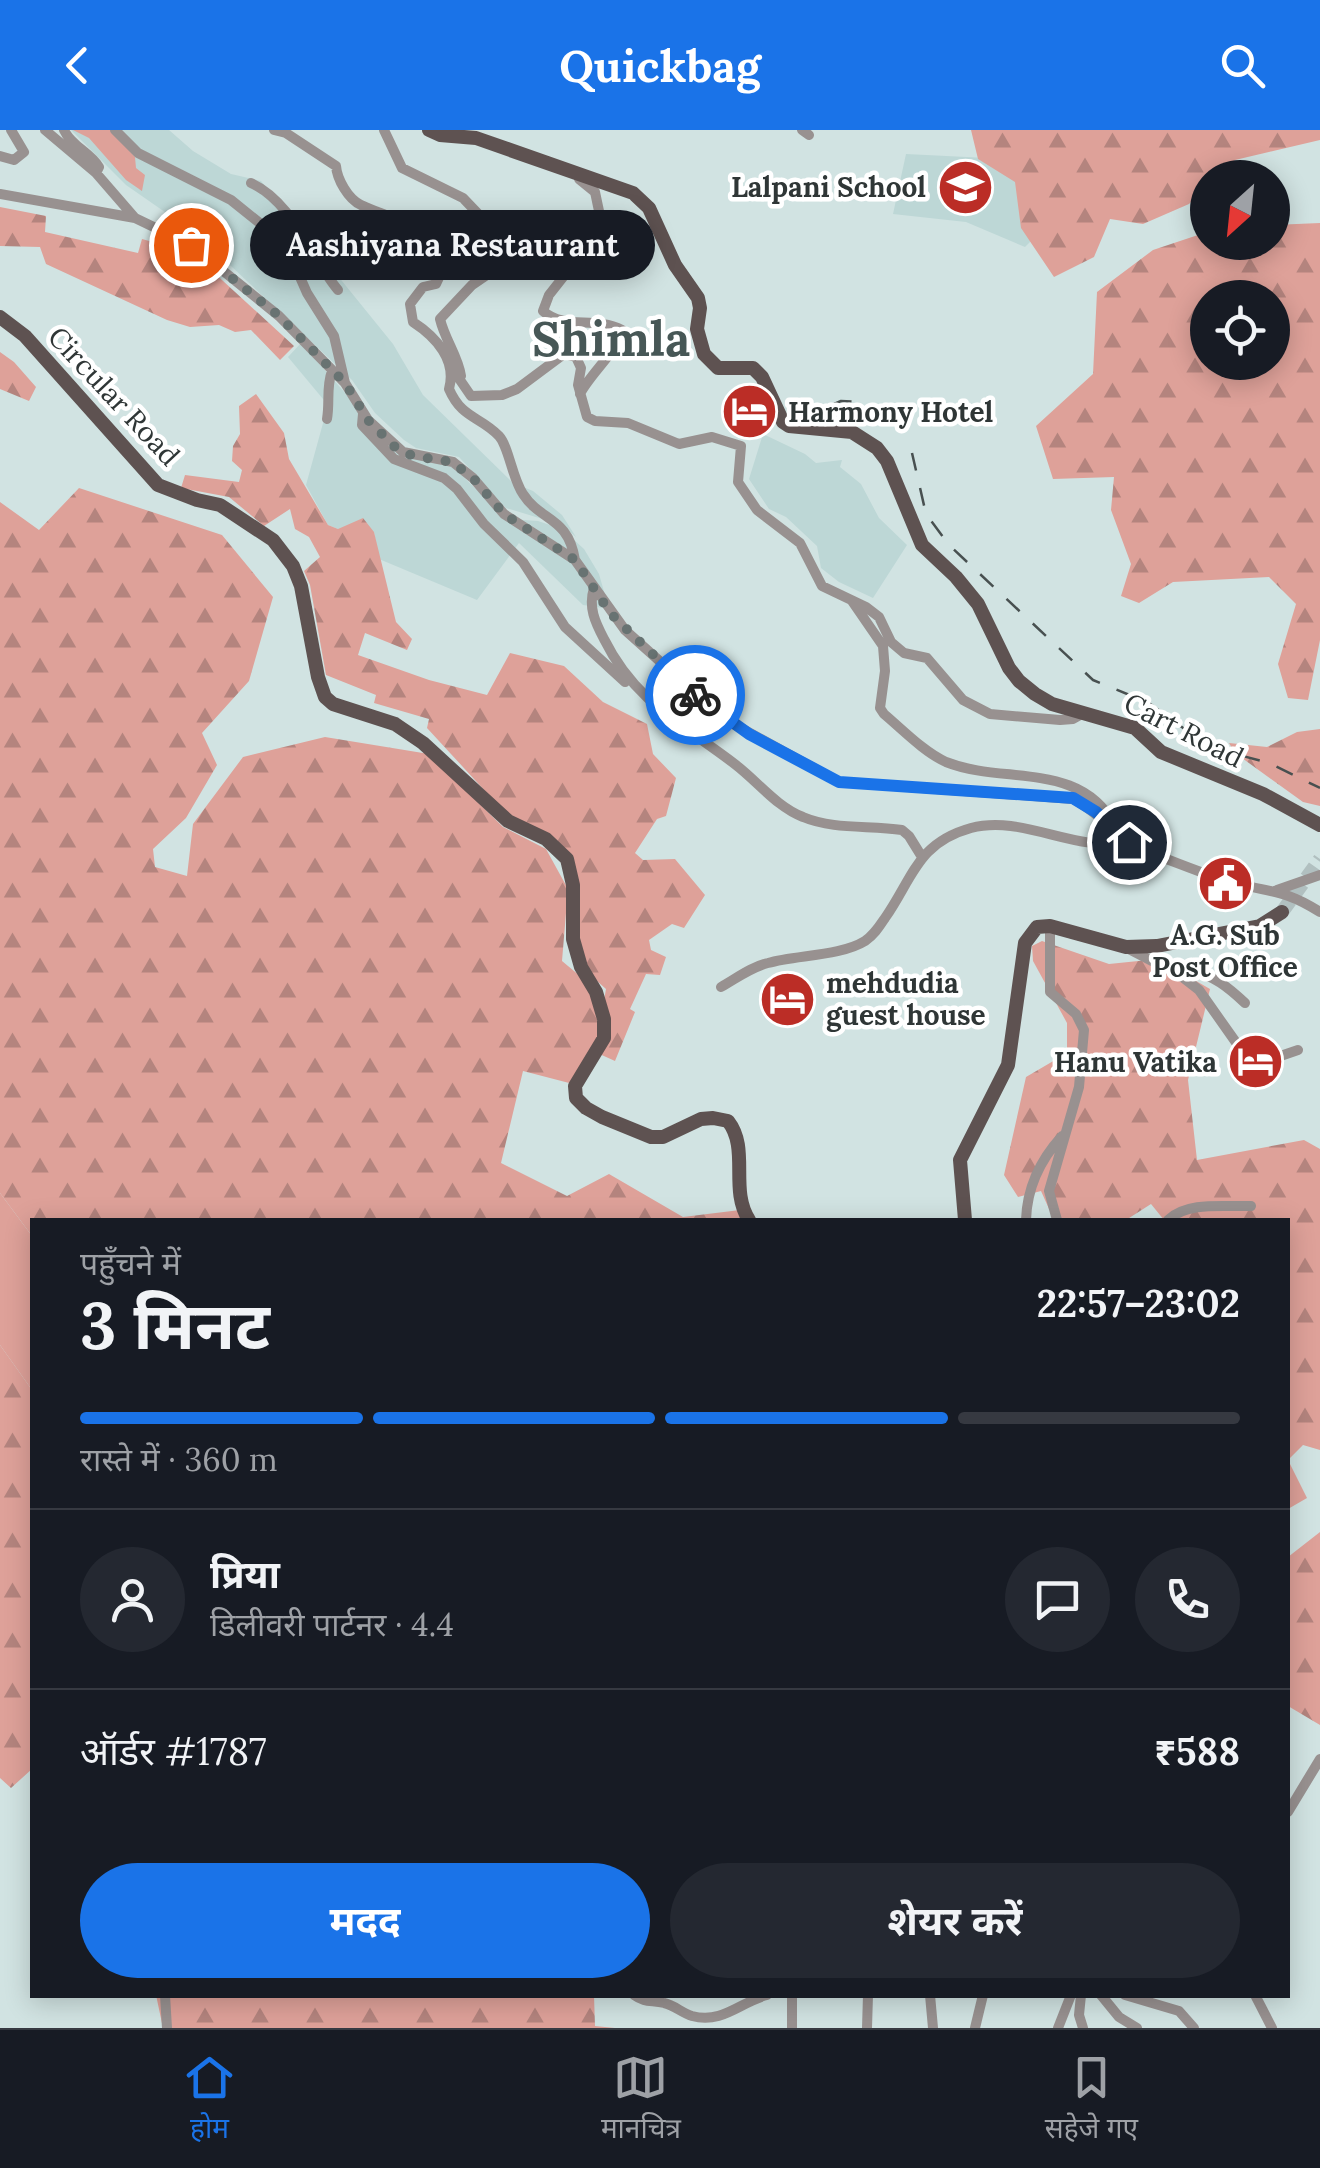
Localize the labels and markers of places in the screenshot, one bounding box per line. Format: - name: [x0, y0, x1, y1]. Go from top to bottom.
- school or university icon: Lalpani School: [935, 157, 995, 217]
- place label: Lalpani School: [731, 169, 926, 205]
- pin: [149, 203, 234, 288]
- callout: Aashiyana Restaurant: [251, 210, 656, 280]
- hotel icon: Harmony Hotel: [719, 382, 779, 442]
- place label: Harmony Hotel: [788, 394, 994, 430]
- pin: [1087, 800, 1172, 885]
- public building icon: A.G. Sub Post Office: [1195, 854, 1255, 914]
- place label: A.G. Sub Post Office: [1152, 917, 1298, 985]
- place label: mehdudia guest house: [826, 965, 986, 1033]
- hotel icon: mehdudia guest house: [757, 969, 817, 1029]
- hotel icon: Hanu Vatika: [1226, 1032, 1286, 1092]
- place label: Hanu Vatika: [1054, 1044, 1217, 1080]

